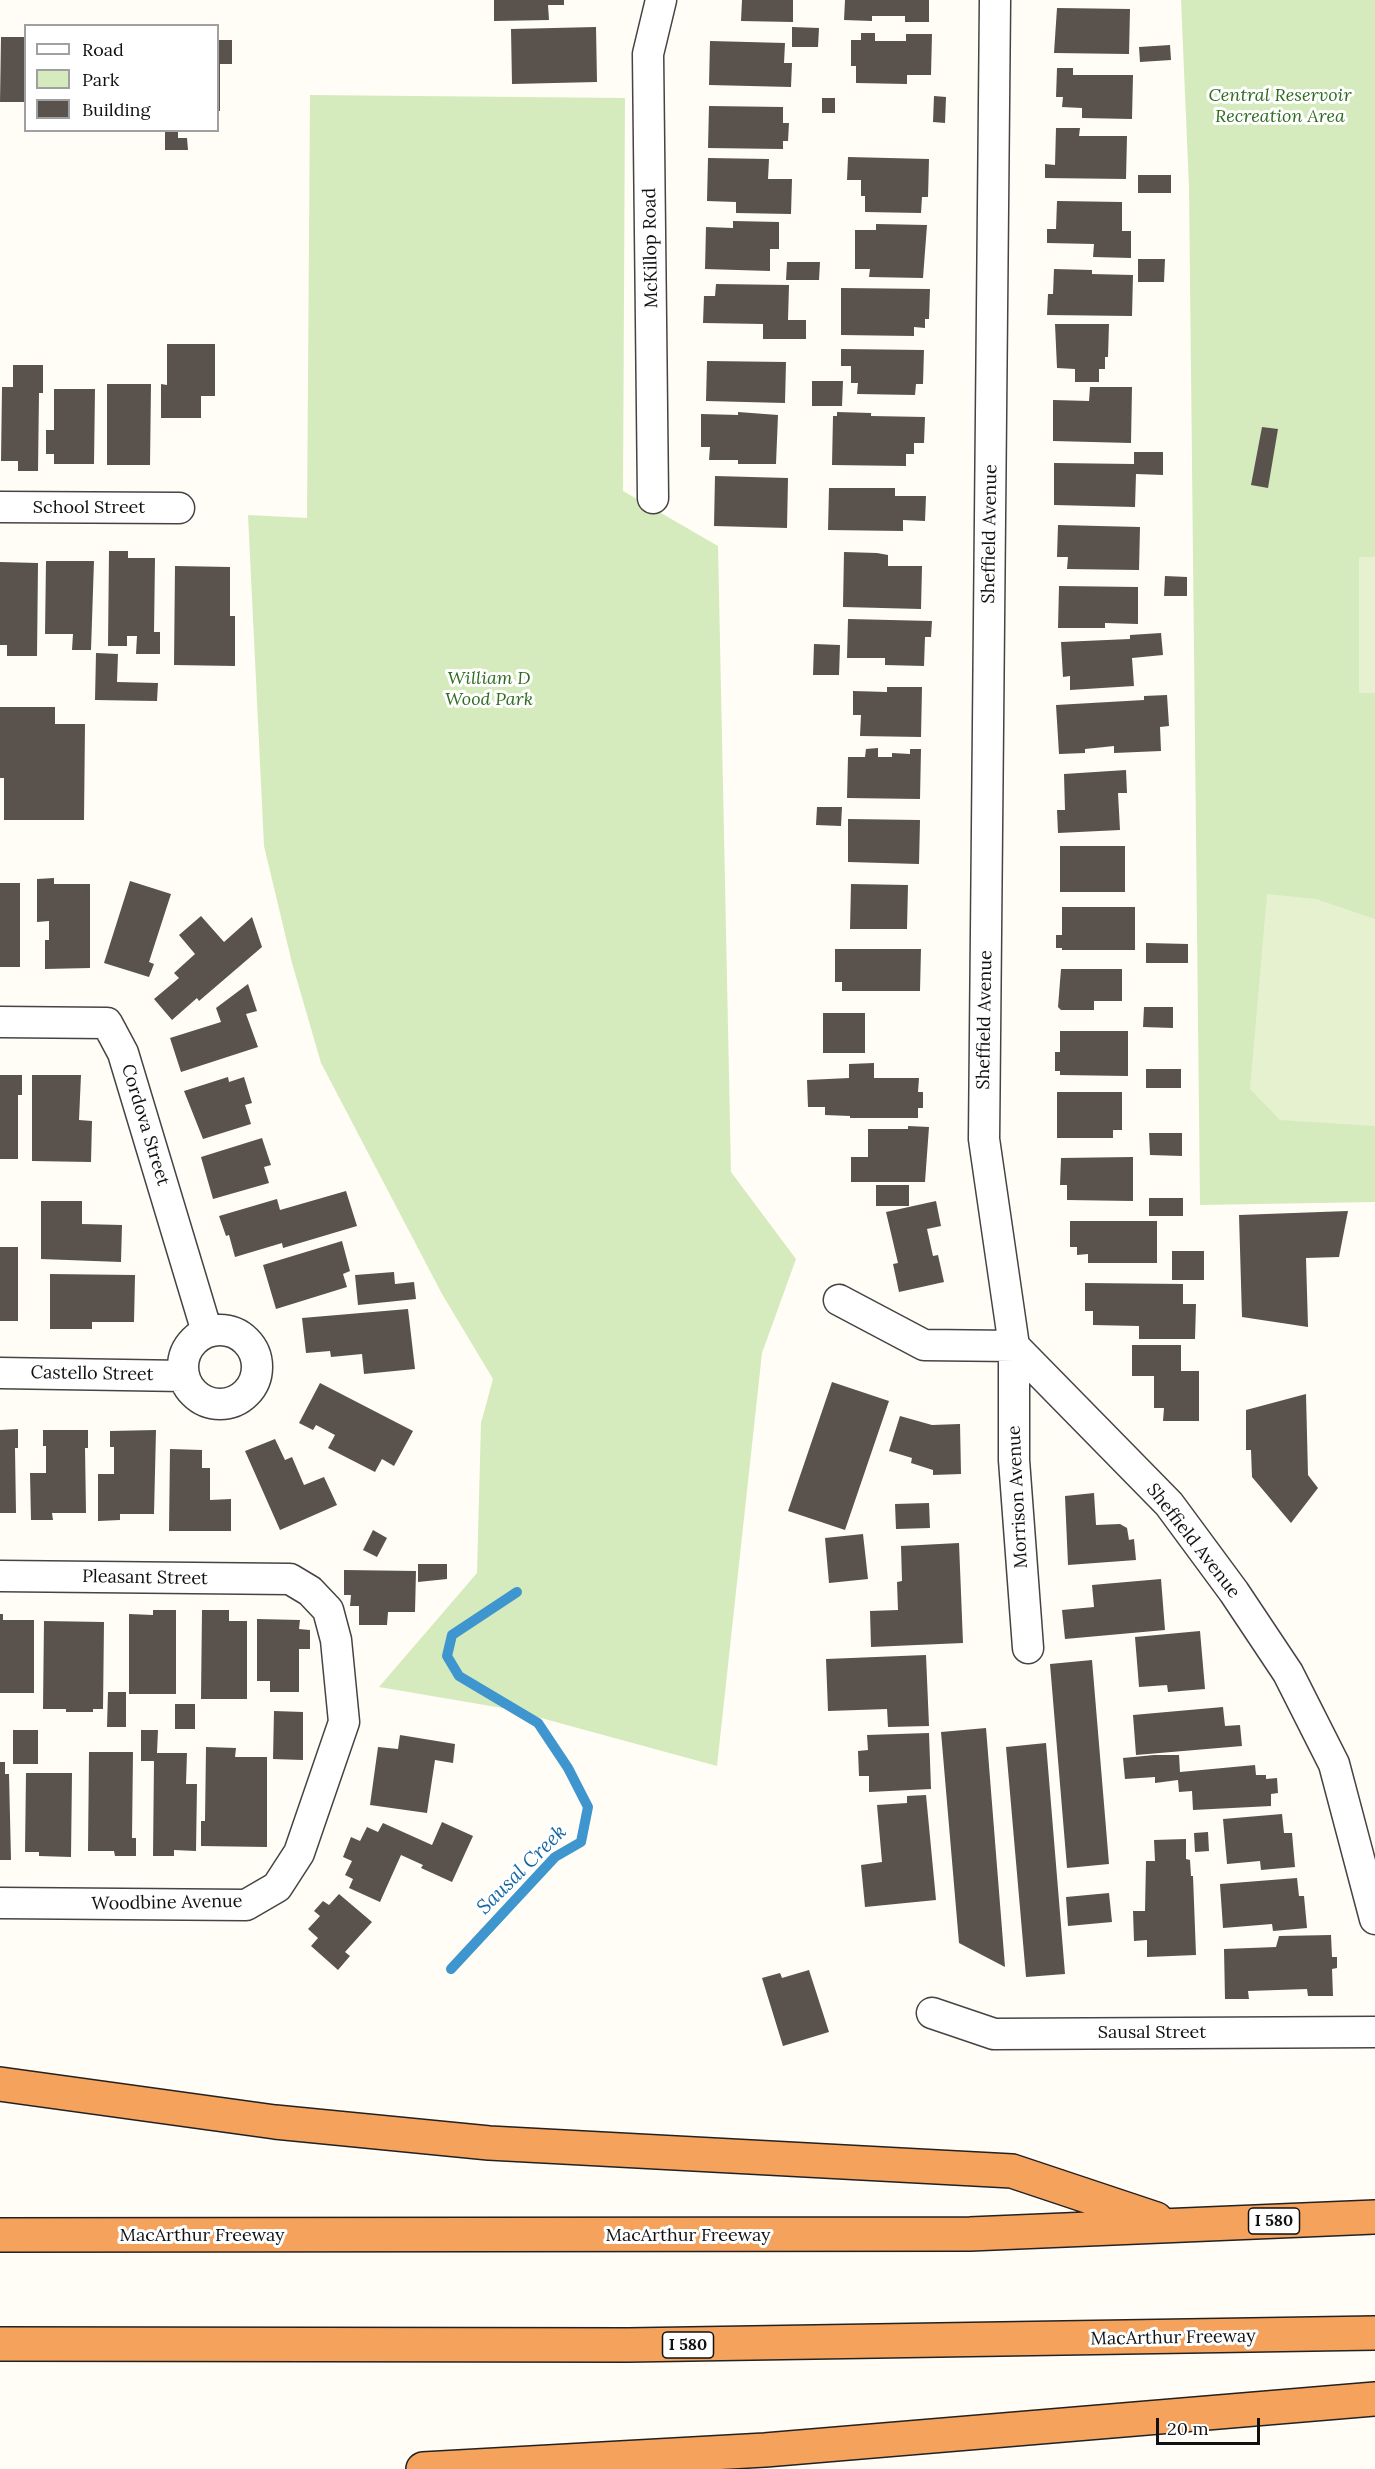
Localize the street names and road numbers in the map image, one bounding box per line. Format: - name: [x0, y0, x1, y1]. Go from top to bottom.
- street label: McKillop Road: [639, 188, 663, 308]
- street label: Sheffield Avenue: [978, 464, 1002, 604]
- street label: School Street: [33, 497, 145, 519]
- street label: Sheffield Avenue: [973, 950, 997, 1090]
- street label: Cordova Street: [116, 1062, 174, 1188]
- street label: Castello Street: [30, 1362, 154, 1386]
- street label: Morrison Avenue: [1003, 1425, 1033, 1569]
- street label: Sheffield Avenue: [1142, 1479, 1244, 1603]
- street label: Pleasant Street: [82, 1566, 208, 1590]
- street label: Woodbine Avenue: [91, 1891, 243, 1915]
- street label: Sausal Street: [1098, 2022, 1206, 2044]
- road number: I 580: [1248, 2208, 1300, 2234]
- street label: MacArthur Freeway: [119, 2225, 285, 2247]
- street label: MacArthur Freeway: [605, 2225, 771, 2247]
- street label: MacArthur Freeway: [1090, 2326, 1256, 2350]
- road number: I 580: [662, 2332, 714, 2358]

